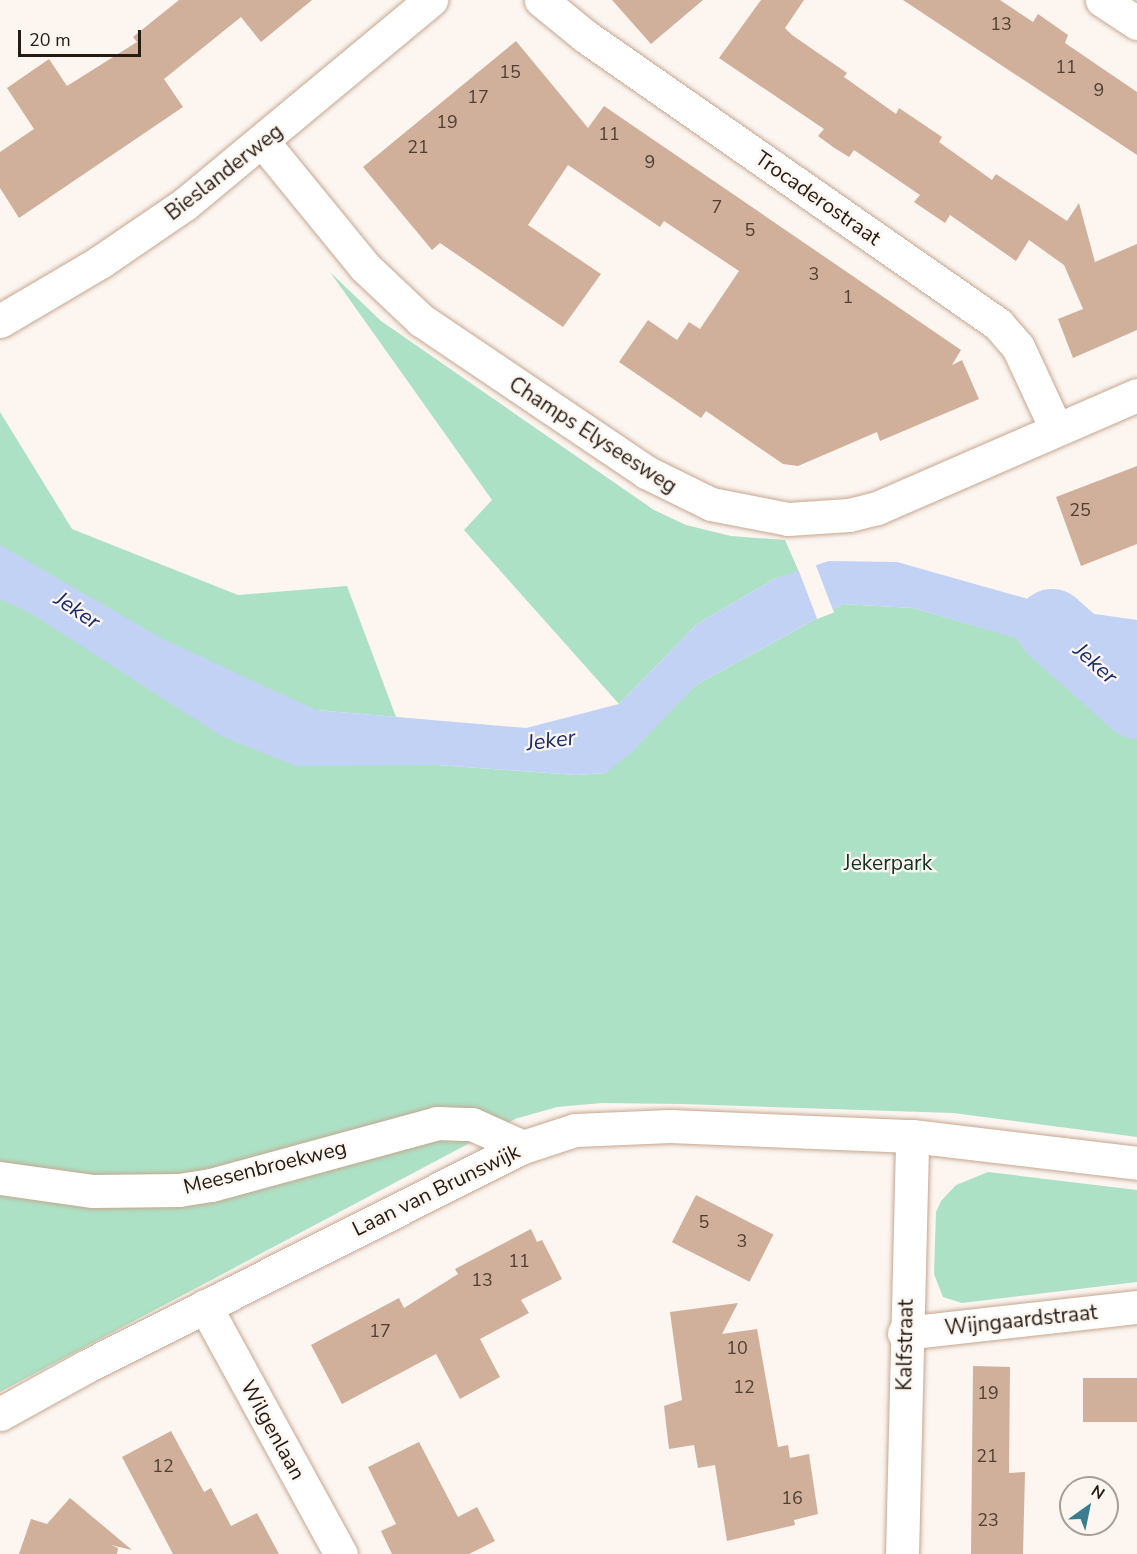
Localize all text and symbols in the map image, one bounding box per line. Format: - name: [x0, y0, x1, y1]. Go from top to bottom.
- house number: 13: [990, 13, 1012, 35]
- scale bar: [21, 18, 144, 56]
- text: 20 m: [29, 28, 71, 52]
- house number: 11: [1055, 56, 1077, 78]
- house number: 15: [499, 61, 521, 83]
- house number: 9: [1094, 79, 1104, 101]
- house number: 17: [467, 86, 489, 108]
- house number: 19: [436, 111, 458, 133]
- street label: Bieslanderweg: [160, 118, 288, 226]
- house number: 11: [598, 123, 620, 145]
- house number: 21: [407, 136, 429, 158]
- street label: Trocaderostraat: [750, 145, 886, 251]
- house number: 9: [645, 151, 655, 173]
- house number: 7: [712, 196, 722, 218]
- house number: 5: [745, 219, 755, 241]
- house number: 3: [809, 263, 819, 285]
- house number: 1: [843, 286, 853, 308]
- street label: Champs Elyseesweg: [504, 371, 682, 499]
- house number: 25: [1069, 499, 1091, 521]
- water label: Jeker: [49, 586, 105, 636]
- water label: Jeker: [1068, 638, 1122, 690]
- water label: Jeker: [525, 725, 577, 757]
- park label: Jekerpark: [844, 850, 932, 876]
- street label: Meesenbroekweg: [181, 1135, 349, 1199]
- street label: Laan van Brunswijk: [348, 1138, 524, 1242]
- house number: 5: [699, 1211, 709, 1233]
- house number: 3: [737, 1230, 747, 1252]
- house number: 11: [508, 1250, 530, 1272]
- house number: 13: [471, 1269, 493, 1291]
- street label: Kalfstraat: [892, 1299, 918, 1391]
- street label: Wijngaardstraat: [943, 1299, 1099, 1341]
- house number: 17: [369, 1320, 391, 1342]
- house number: 10: [726, 1337, 748, 1359]
- street label: Wilgenlaan: [235, 1376, 311, 1484]
- house number: 12: [733, 1376, 755, 1398]
- house number: 19: [977, 1382, 999, 1404]
- house number: 21: [976, 1445, 998, 1467]
- house number: 12: [152, 1455, 174, 1477]
- north arrow: [1059, 1476, 1119, 1536]
- text: N: [1087, 1480, 1109, 1505]
- house number: 16: [781, 1487, 803, 1509]
- house number: 23: [977, 1509, 999, 1531]

